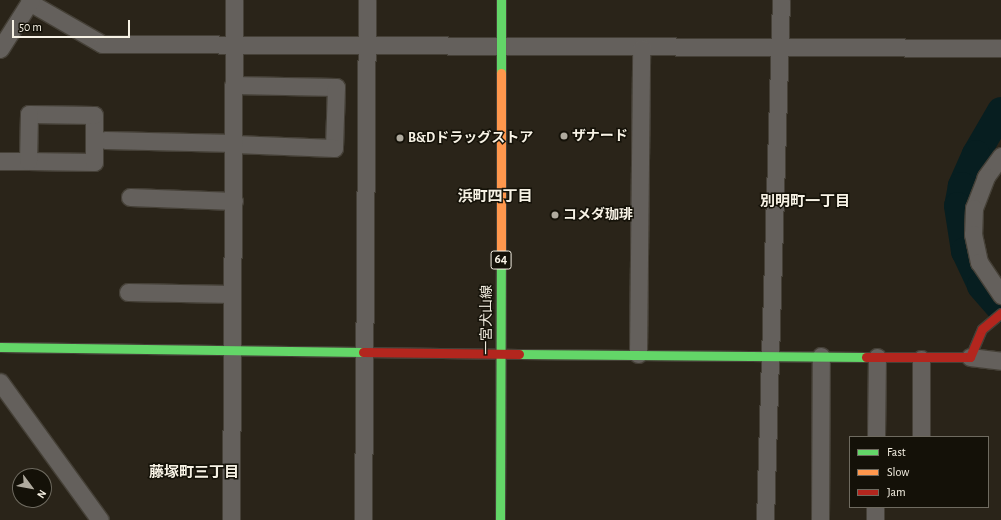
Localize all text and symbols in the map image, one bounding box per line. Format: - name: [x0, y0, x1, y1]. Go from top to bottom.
- scale bar: [14, 12, 132, 38]
- text: 50 m: [19, 21, 42, 33]
- place label: ザナード: [572, 128, 628, 144]
- place label: B&Dドラッグストア: [408, 130, 533, 146]
- marker: ザナード: [559, 131, 569, 141]
- marker: B&Dドラッグストア: [395, 133, 405, 143]
- district label: 浜町四丁目: [458, 188, 532, 206]
- district label: 別明町一丁目: [760, 193, 850, 211]
- place label: コメダ珈琲: [563, 207, 633, 223]
- marker: コメダ珈琲: [550, 210, 560, 220]
- road number: 64: [490, 249, 512, 271]
- street label: 一宮犬山線: [479, 285, 495, 355]
- legend: [849, 436, 989, 508]
- text: Fast: [887, 446, 906, 458]
- district label: 藤塚町三丁目: [149, 464, 239, 482]
- text: Slow: [887, 466, 909, 478]
- north arrow: [12, 468, 52, 508]
- text: Jam: [887, 486, 906, 498]
- text: N: [35, 488, 48, 500]

